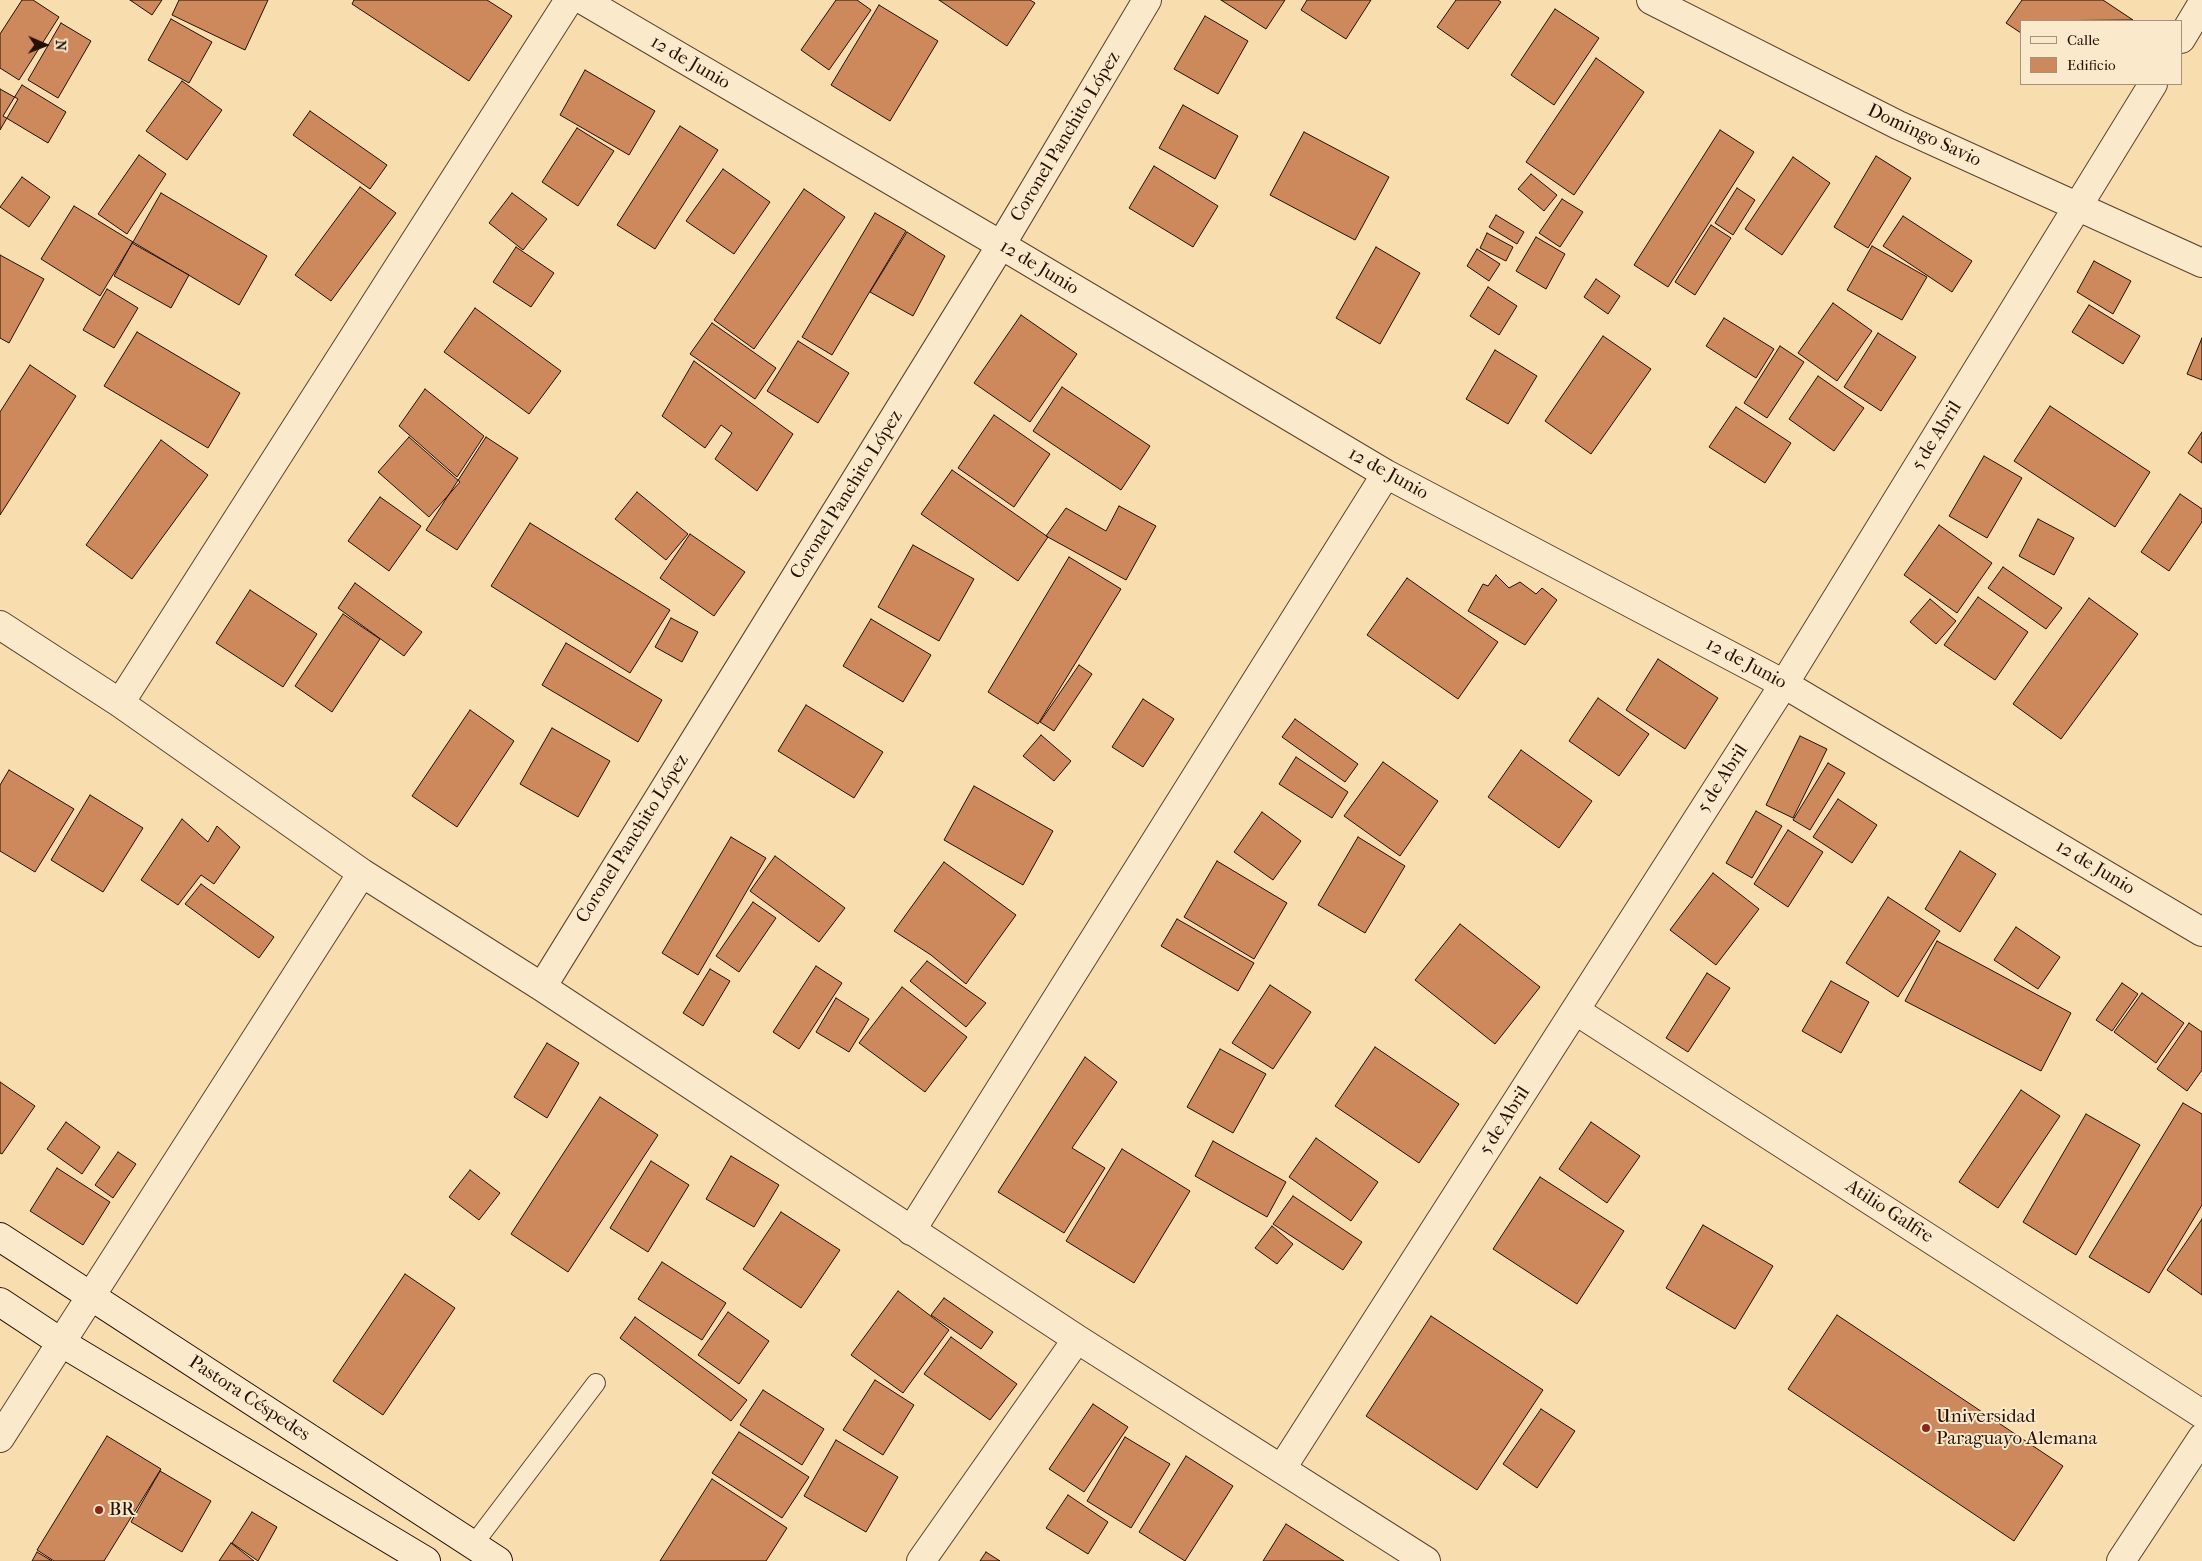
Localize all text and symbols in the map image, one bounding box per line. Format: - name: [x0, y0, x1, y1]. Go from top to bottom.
- north arrow: [20, 20, 70, 70]
- legend: [2020, 20, 2182, 85]
- street label: 12 de Junio: [646, 31, 734, 95]
- text: Calle: [2067, 31, 2100, 49]
- text: N: [52, 40, 69, 51]
- street label: Coronel Panchito López: [1006, 48, 1126, 226]
- text: Edificio: [2067, 56, 2116, 74]
- street label: Domingo Savio: [1863, 100, 1985, 172]
- street label: 12 de Junio: [995, 236, 1083, 300]
- street label: 5 de Abril: [1907, 397, 1967, 475]
- street label: Coronel Panchito López: [786, 406, 908, 584]
- street label: 12 de Junio: [1344, 443, 1432, 505]
- street label: 12 de Junio: [1702, 633, 1790, 695]
- street label: 5 de Abril: [1692, 740, 1754, 818]
- street label: Coronel Panchito López: [572, 750, 694, 928]
- street label: 12 de Junio: [2051, 836, 2139, 900]
- street label: 5 de Abril: [1474, 1082, 1536, 1160]
- street label: Atilio Galfre: [1841, 1175, 1937, 1249]
- street label: Pastora Céspedes: [184, 1351, 314, 1447]
- place label: Universidad Paraguayo Alemana: [1936, 1406, 2097, 1450]
- marker: Universidad Paraguayo Alemana: [1920, 1422, 1932, 1434]
- place label: BR: [109, 1499, 135, 1521]
- marker: BR: [93, 1504, 105, 1516]

